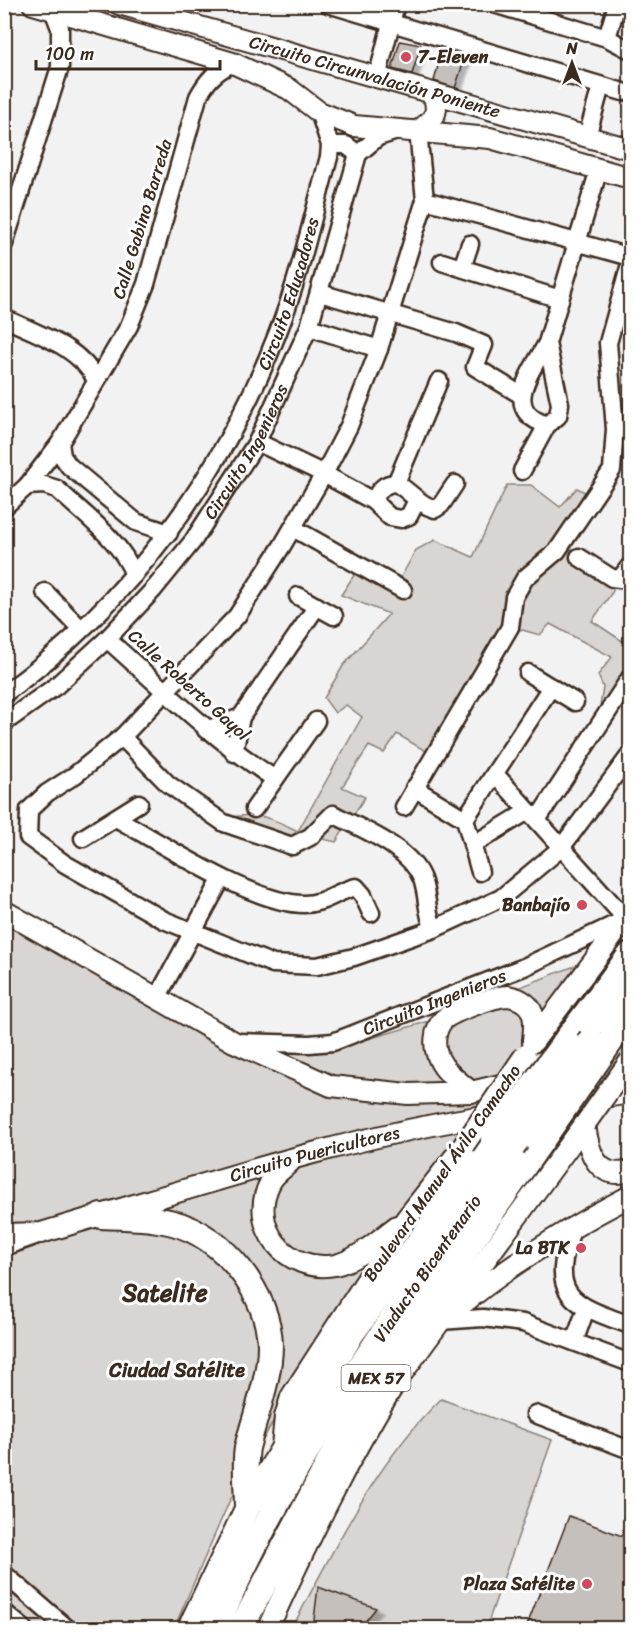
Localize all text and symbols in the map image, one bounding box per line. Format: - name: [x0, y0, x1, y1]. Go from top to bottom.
- street label: Circuito Circunvalación Poniente: [246, 26, 504, 127]
- scale bar: [36, 33, 220, 71]
- north arrow: [542, 33, 602, 93]
- text: N: [565, 34, 578, 63]
- text: 100 m: [45, 38, 94, 70]
- place label: 7-Eleven: [418, 41, 489, 73]
- marker: 7-Eleven: [399, 50, 413, 64]
- street label: Calle Gabino Barreda: [102, 134, 182, 303]
- street label: Circuito Educadores: [248, 213, 329, 375]
- street label: Circuito Ingenieros: [195, 378, 298, 526]
- street label: Calle Roberto Gayol: [120, 621, 258, 750]
- place label: Banbajío: [502, 889, 570, 921]
- marker: Banbajío: [575, 898, 589, 912]
- street label: Circuito Ingenieros: [358, 959, 512, 1045]
- street label: Boulevard Manuel Ávila Camacho: [354, 1057, 530, 1288]
- street label: Circuito Puericultores: [226, 1116, 403, 1192]
- street label: Viaducto Bicentenario: [364, 1188, 490, 1349]
- place label: La BTK: [516, 1232, 571, 1264]
- marker: La BTK: [574, 1241, 588, 1255]
- district label: Satelite: [121, 1272, 208, 1314]
- district label: Ciudad Satélite: [108, 1353, 245, 1388]
- road number: MEX 57: [342, 1365, 410, 1391]
- place label: Plaza Satélite: [464, 1568, 576, 1600]
- marker: Plaza Satélite: [580, 1577, 594, 1591]

